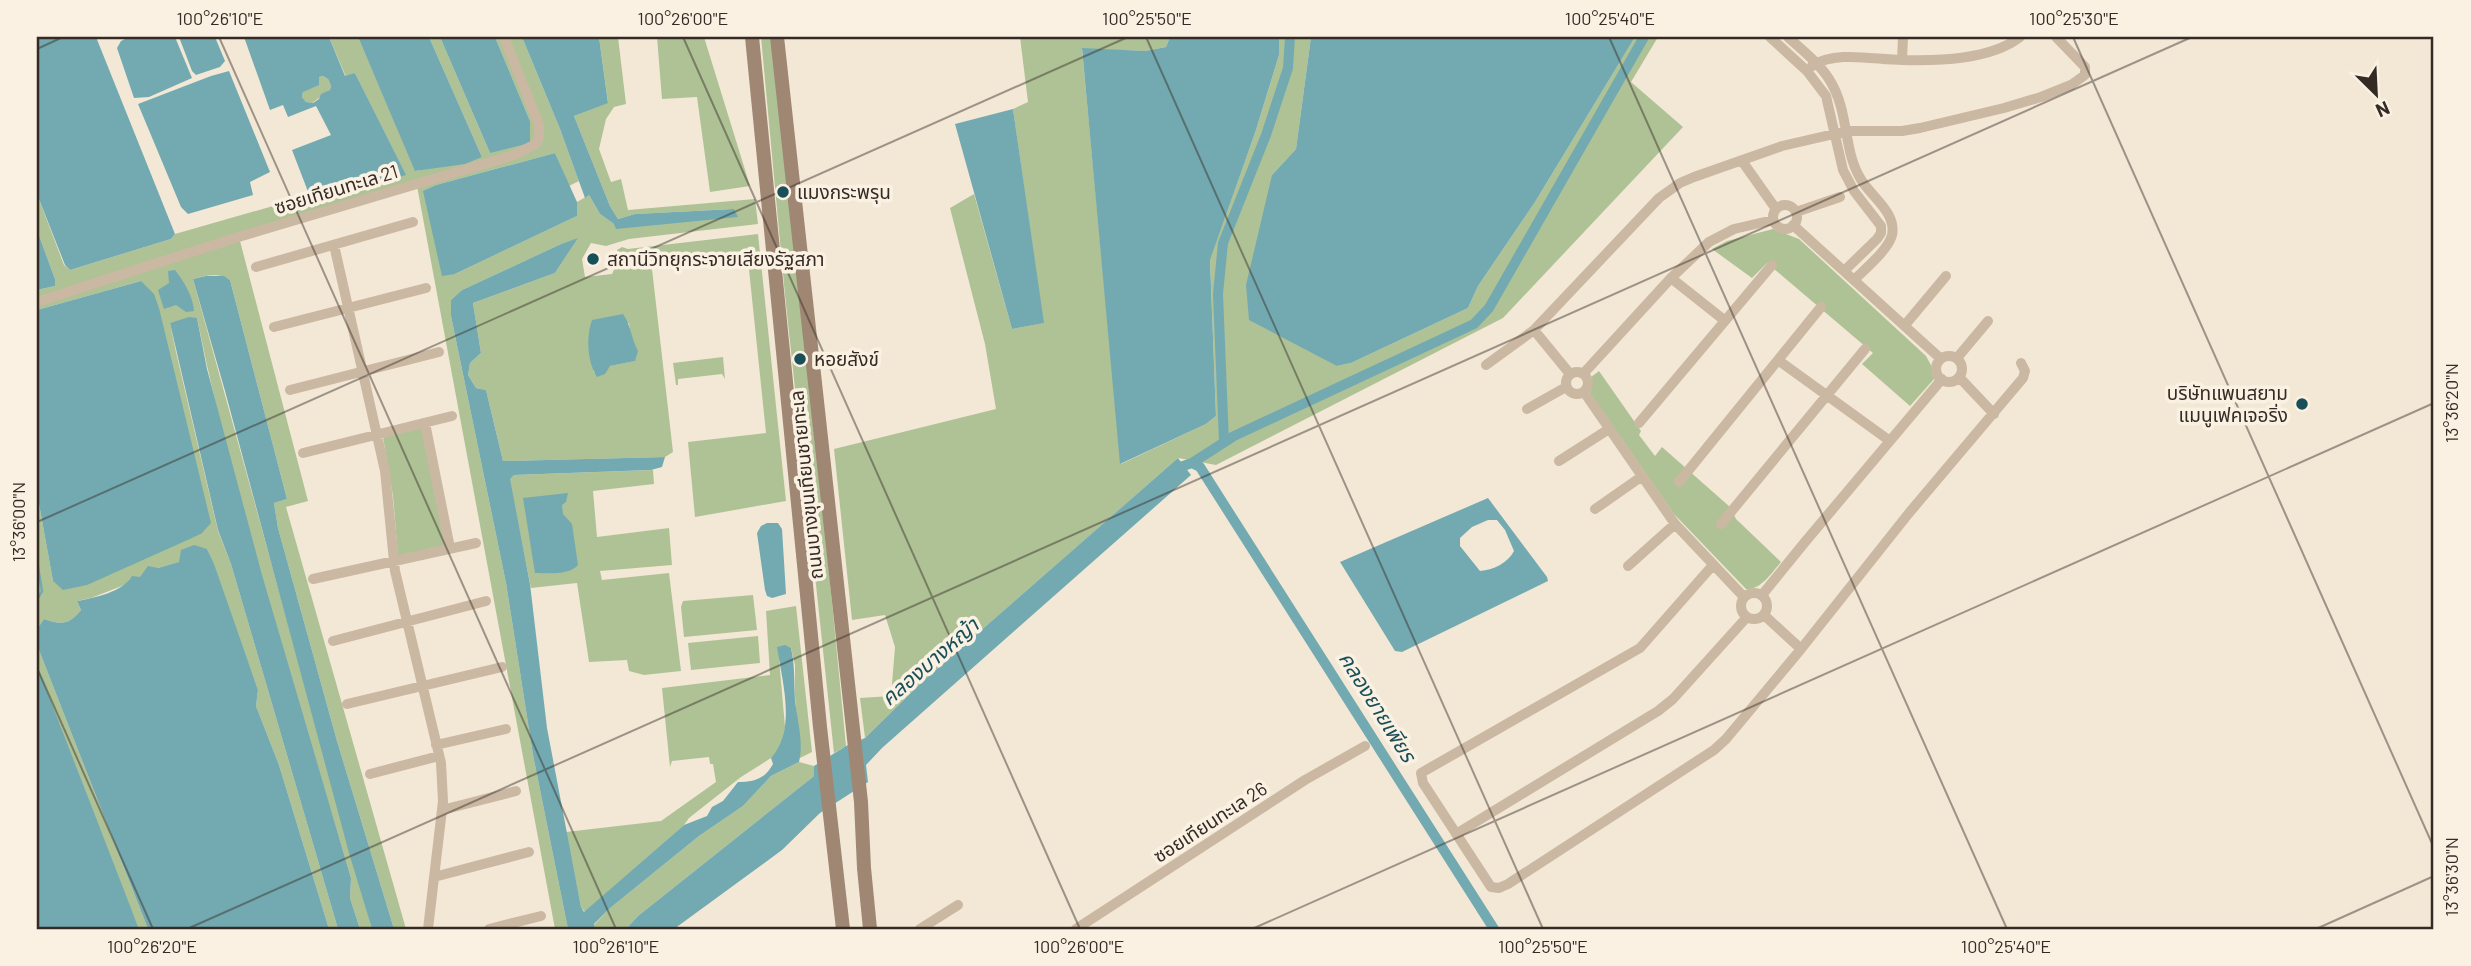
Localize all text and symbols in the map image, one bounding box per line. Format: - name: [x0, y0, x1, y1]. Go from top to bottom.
- text: 100°26'10"E: [177, 7, 263, 29]
- text: 100°26'00"E: [638, 7, 728, 29]
- text: 100°25'50"E: [1102, 7, 1192, 29]
- text: 100°25'40"E: [1565, 7, 1655, 29]
- text: 100°25'30"E: [2029, 7, 2119, 29]
- north arrow: [2342, 60, 2412, 130]
- text: N: [2373, 97, 2394, 123]
- street label: ซอยเทียนทะเล 21: [272, 159, 400, 218]
- place label: แมงกระพรุน: [797, 180, 891, 204]
- marker: แมงกระพรุน: [775, 184, 791, 200]
- place label: สถานีวิทยุกระจายเสียงรัฐสภา: [607, 247, 825, 271]
- marker: สถานีวิทยุกระจายเสียงรัฐสภา: [585, 251, 601, 267]
- place label: หอยสังข์: [814, 347, 879, 370]
- marker: หอยสังข์: [792, 351, 808, 367]
- text: 13°36'20"N: [2440, 363, 2462, 443]
- place label: บริษัทแพนสยาม แมนูเฟคเจอริ่ง: [2167, 381, 2288, 428]
- street label: ถนนบางขุนเทียนชายทะเล: [784, 389, 828, 581]
- marker: บริษัทแพนสยาม แมนูเฟคเจอริ่ง: [2294, 396, 2310, 412]
- text: 13°36'00"N: [7, 482, 29, 562]
- water label: คลองบางหญ้า: [875, 611, 984, 710]
- water label: คลองยายเพียร: [1335, 647, 1423, 767]
- street label: ซอยเทียนทะเล 26: [1149, 776, 1271, 867]
- text: 13°36'30"N: [2440, 837, 2462, 917]
- text: 100°26'20"E: [107, 935, 197, 957]
- text: 100°26'10"E: [573, 935, 659, 957]
- text: 100°26'00"E: [1034, 935, 1124, 957]
- text: 100°25'50"E: [1498, 935, 1588, 957]
- text: 100°25'40"E: [1961, 935, 2051, 957]

